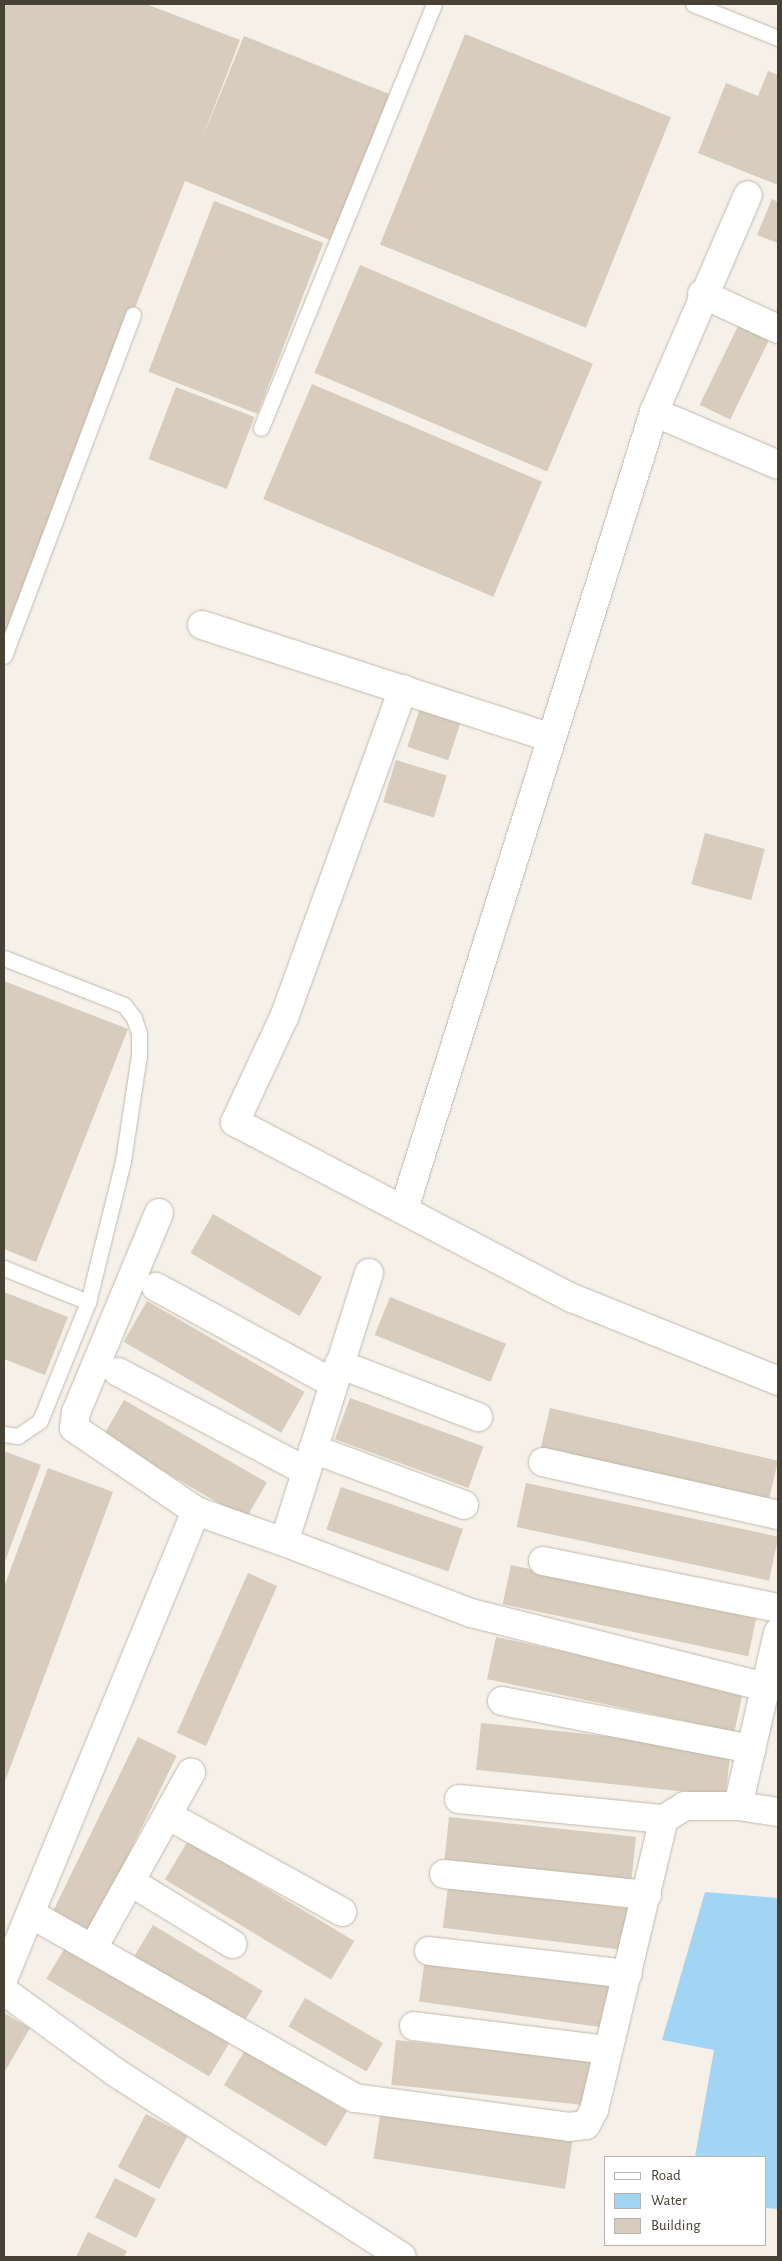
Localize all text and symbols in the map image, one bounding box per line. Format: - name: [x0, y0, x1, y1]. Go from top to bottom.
- legend: [604, 2156, 767, 2246]
- text: Road: [651, 2168, 681, 2183]
- text: Water: [651, 2193, 687, 2208]
- text: Building: [651, 2218, 701, 2233]

